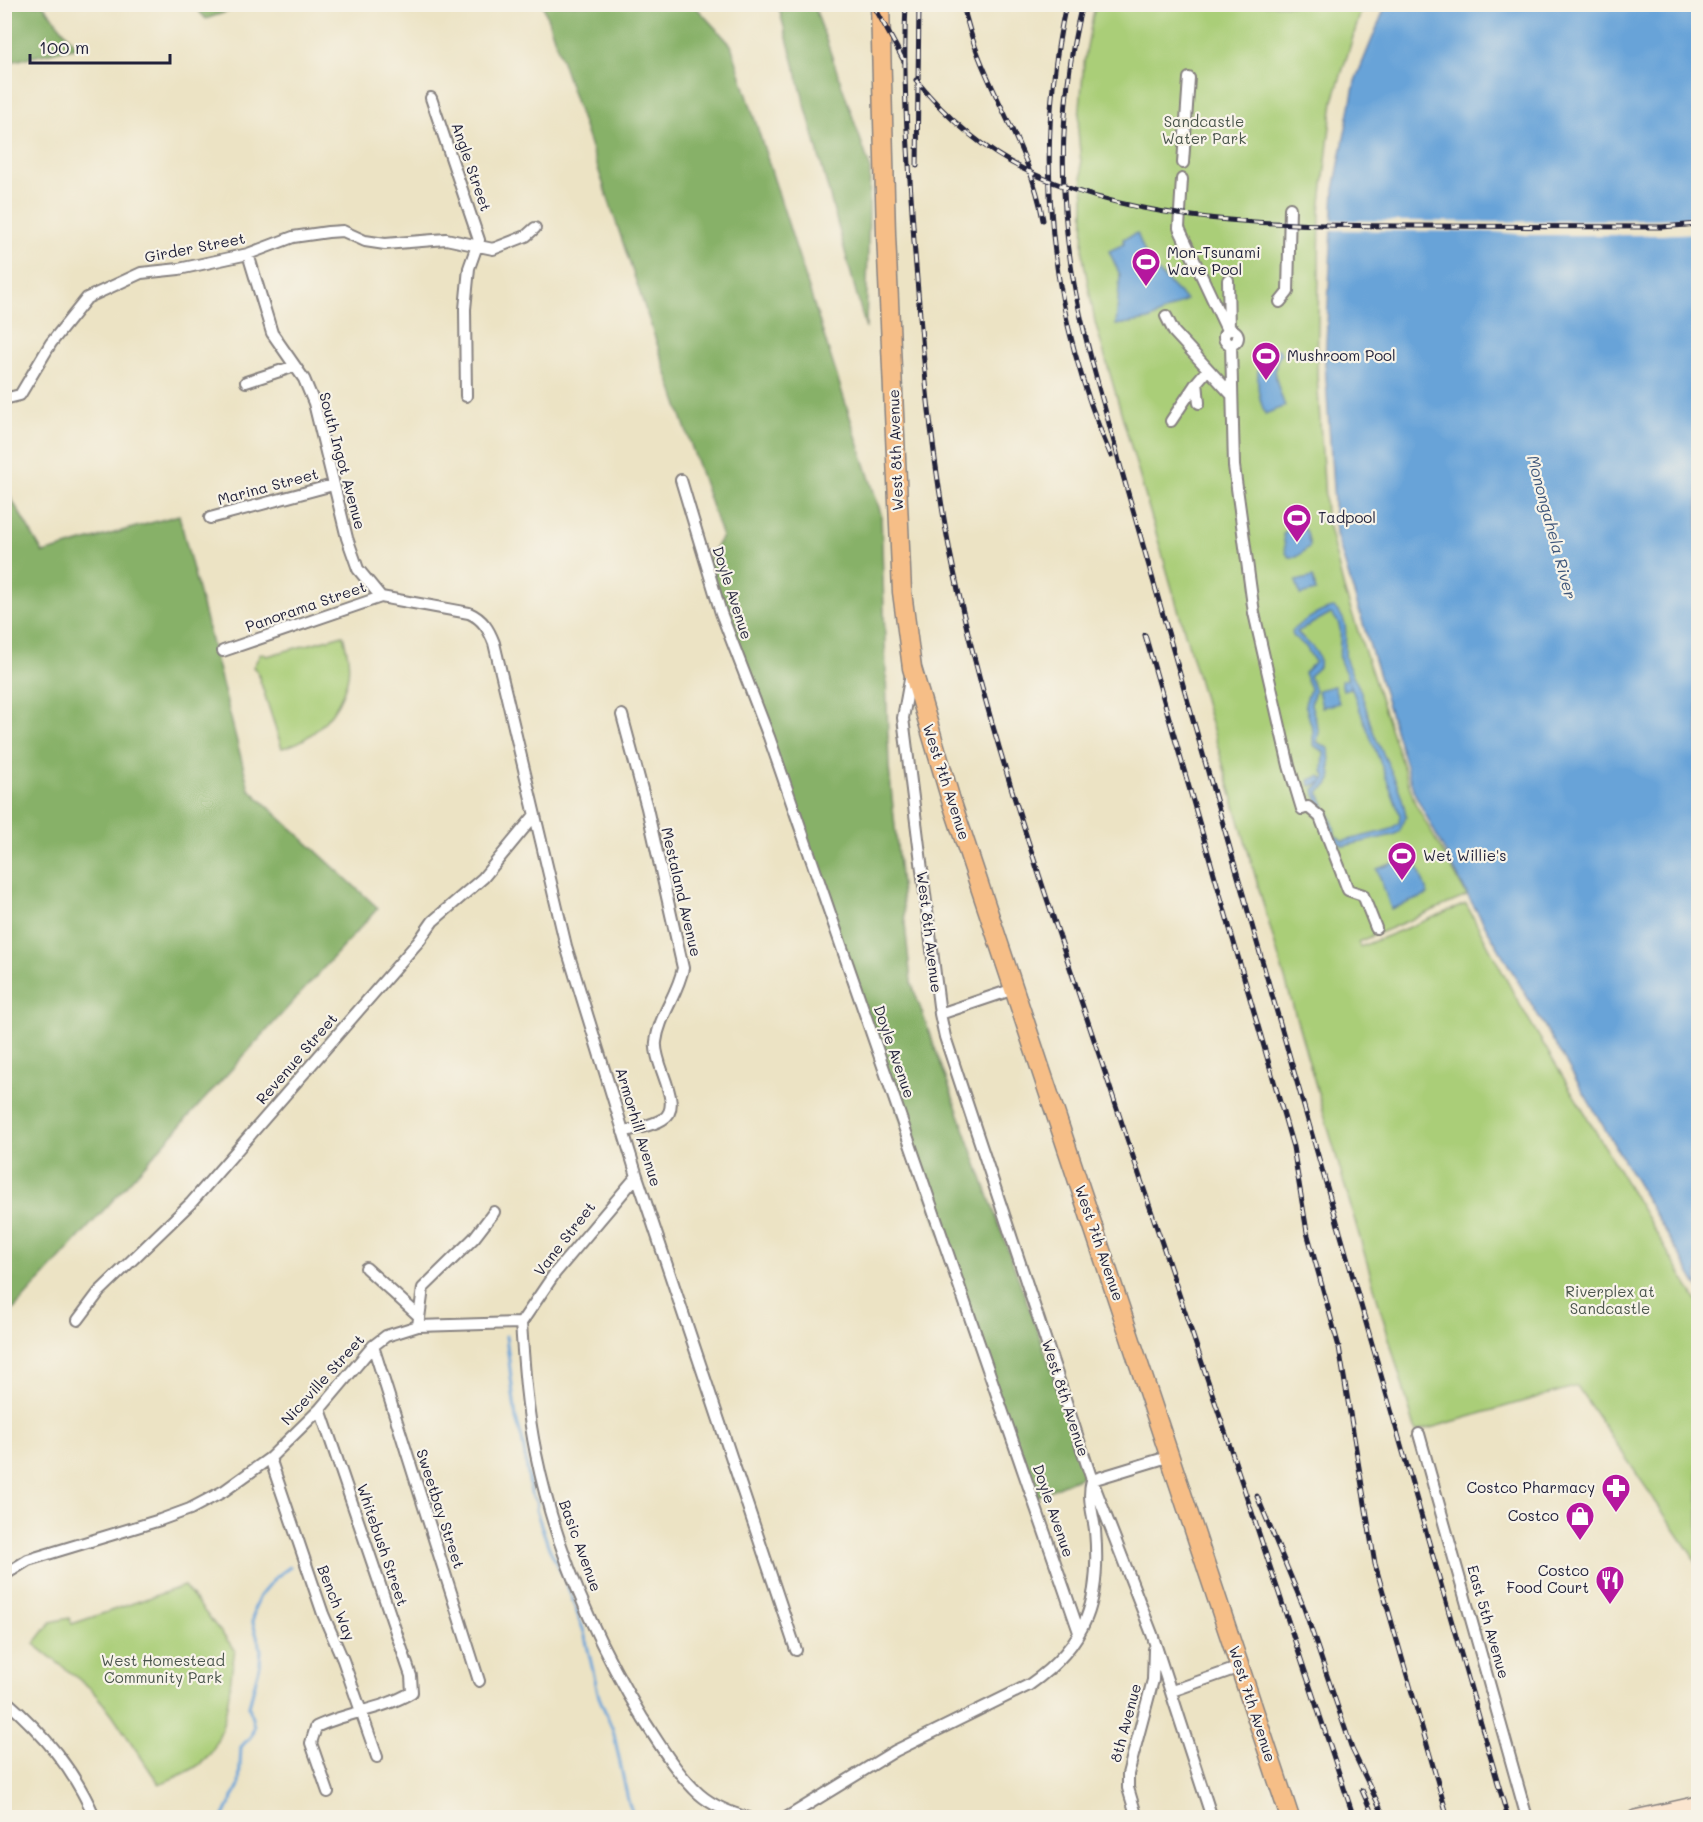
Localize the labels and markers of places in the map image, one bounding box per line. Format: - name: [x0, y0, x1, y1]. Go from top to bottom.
- place label: Mon-Tsunami Wave Pool: [1167, 242, 1261, 279]
- sports icon: Mon-Tsunami Wave Pool: [1130, 246, 1162, 288]
- sports icon: Mushroom Pool: [1250, 340, 1282, 382]
- place label: Mushroom Pool: [1287, 345, 1396, 365]
- sports icon: Tadpool: [1281, 502, 1313, 544]
- place label: Tadpool: [1318, 507, 1376, 527]
- sports icon: Wet Willie's: [1386, 840, 1418, 882]
- place label: Wet Willie's: [1423, 845, 1507, 865]
- pharmacy icon: Costco Pharmacy: [1600, 1472, 1632, 1514]
- place label: Costco Pharmacy: [1467, 1477, 1595, 1497]
- shop icon: Costco: [1564, 1500, 1596, 1542]
- place label: Costco: [1508, 1505, 1559, 1525]
- place label: Costco Food Court: [1507, 1560, 1589, 1597]
- restaurant icon: Costco Food Court: [1594, 1564, 1626, 1606]

